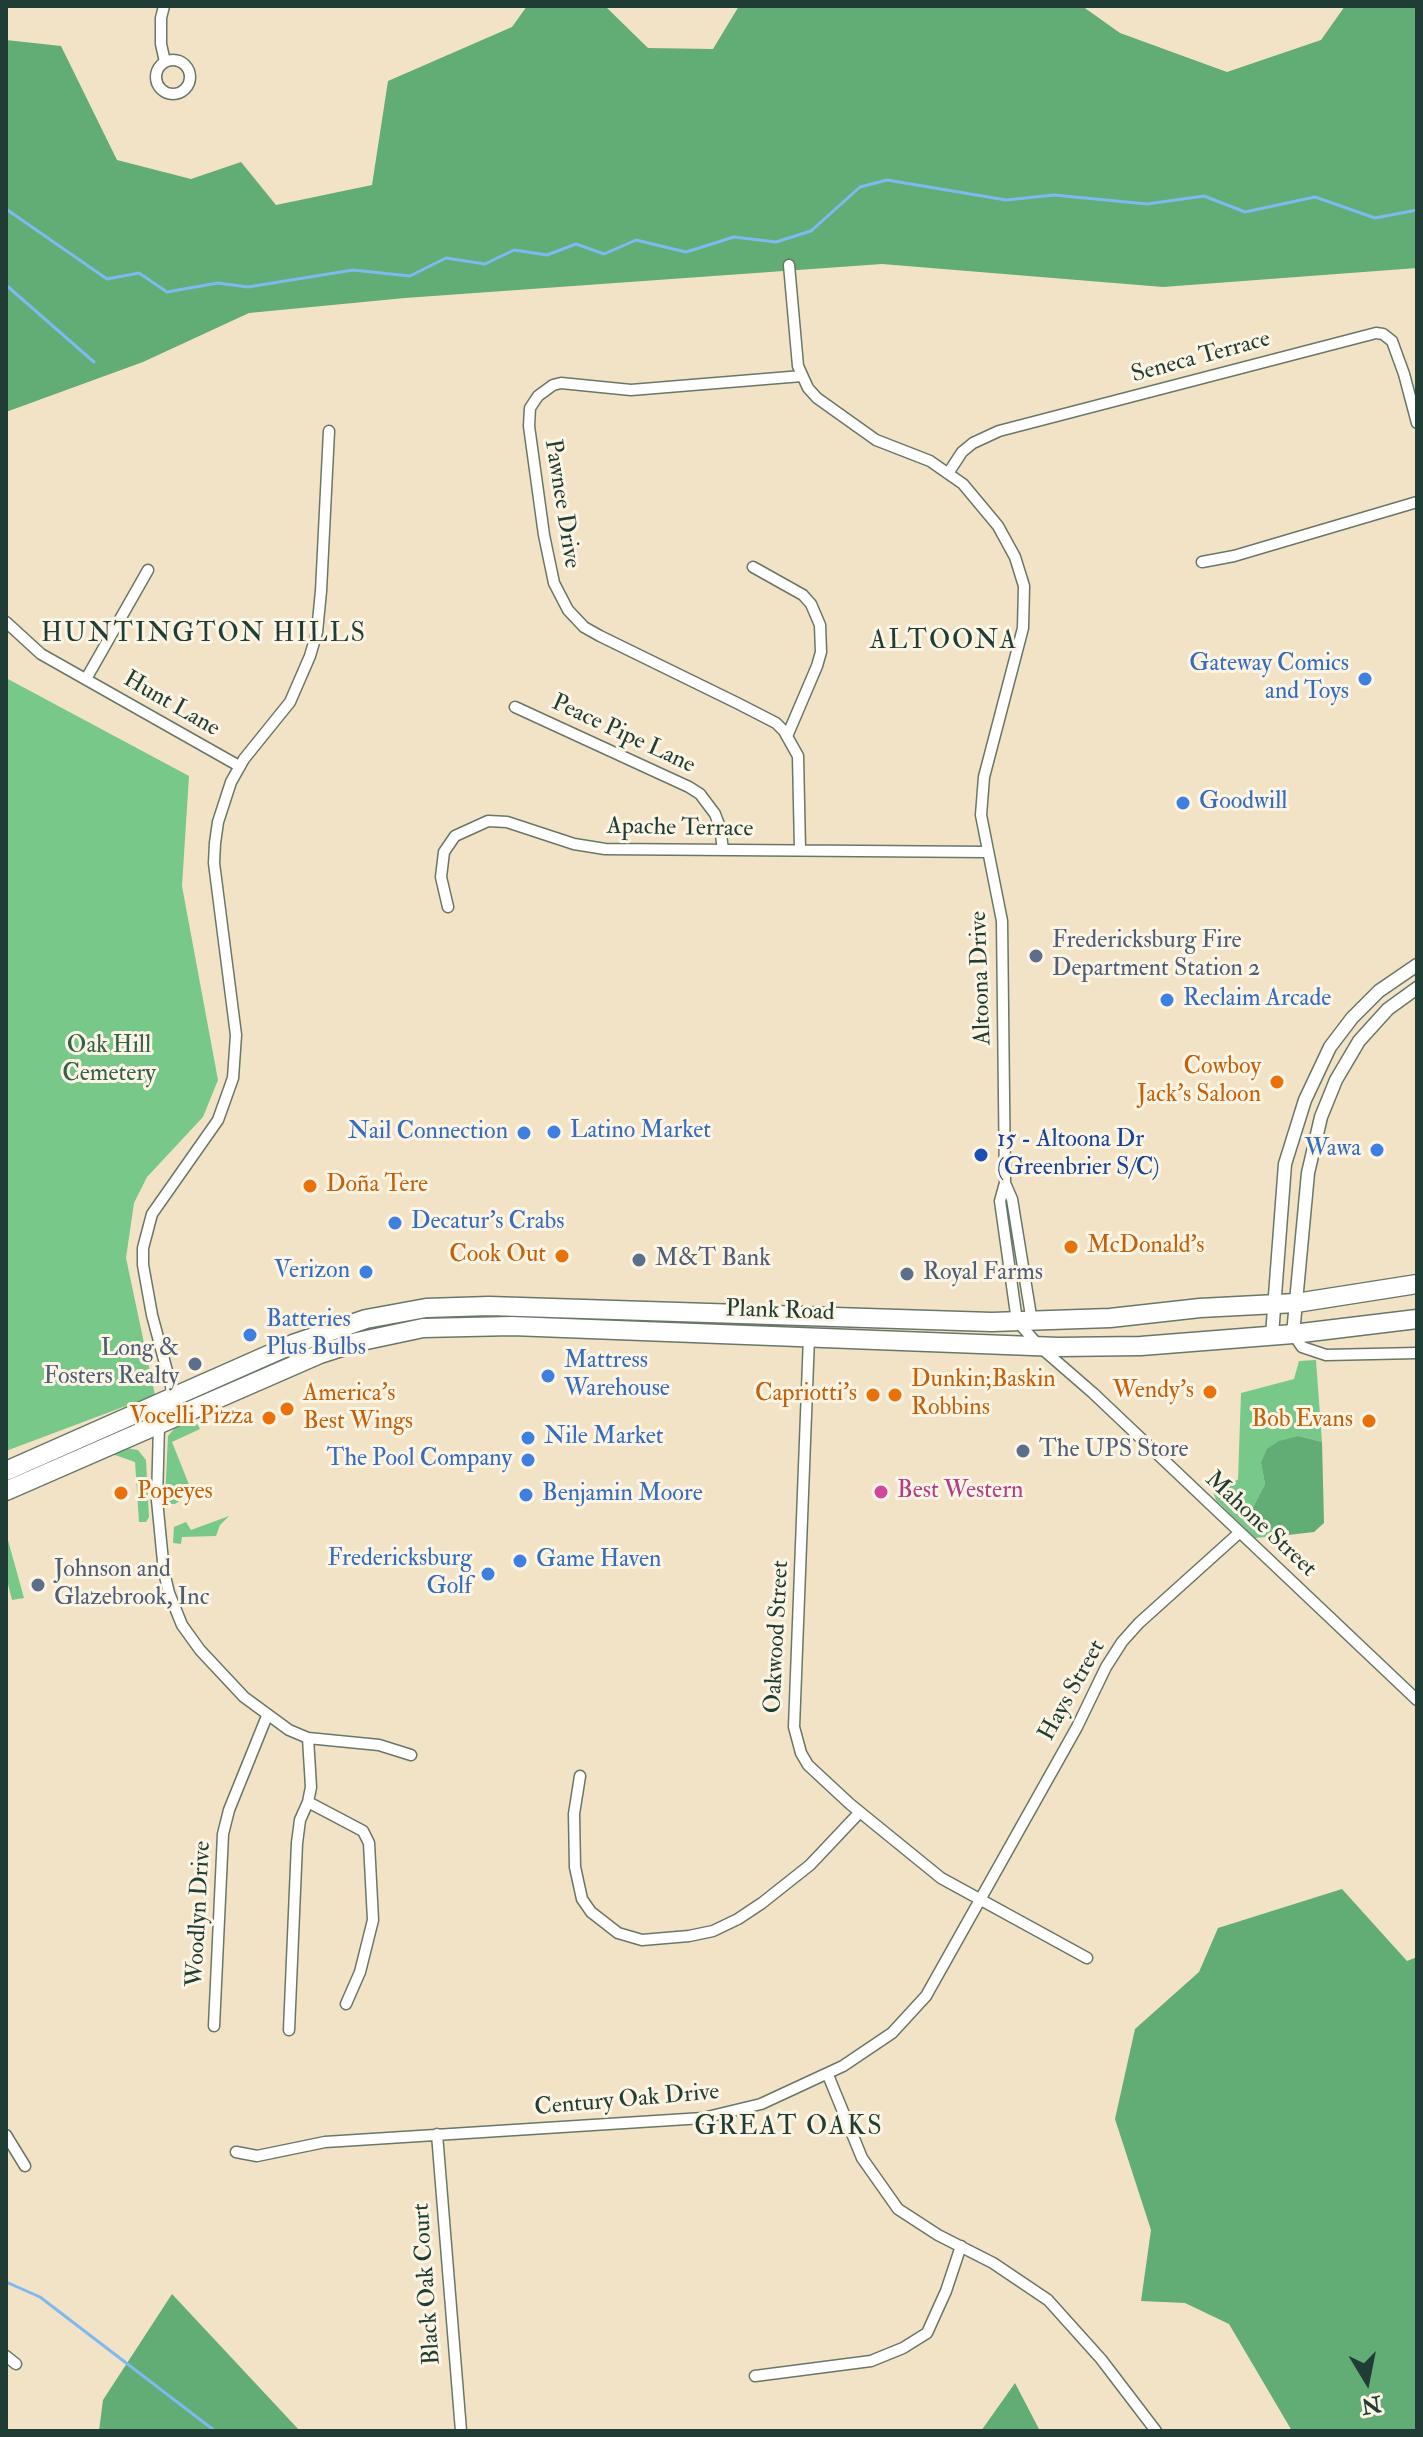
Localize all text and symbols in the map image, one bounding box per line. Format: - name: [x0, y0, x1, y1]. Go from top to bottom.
- street label: Seneca Terrace: [1128, 326, 1274, 390]
- street label: Pawnee Drive: [537, 437, 585, 571]
- district label: HUNTINGTON HILLS: [41, 619, 367, 651]
- district label: ALTOONA: [870, 626, 1018, 658]
- place label: Gateway Comics and Toys: [1189, 651, 1349, 707]
- street label: Hunt Lane: [118, 666, 224, 744]
- marker: Gateway Comics and Toys: [1356, 670, 1374, 688]
- street label: Peace Pipe Lane: [547, 689, 699, 781]
- place label: Goodwill: [1199, 789, 1287, 817]
- marker: Goodwill: [1174, 794, 1192, 812]
- street label: Apache Terrace: [606, 813, 754, 845]
- street label: Altoona Drive: [965, 910, 999, 1046]
- place label: Fredericksburg Fire Department Station 2: [1052, 928, 1260, 984]
- marker: Fredericksburg Fire Department Station 2: [1027, 947, 1045, 965]
- place label: Reclaim Arcade: [1183, 986, 1331, 1014]
- marker: Reclaim Arcade: [1158, 991, 1176, 1009]
- park label: Oak Hill Cemetery: [62, 1033, 156, 1089]
- place label: Cowboy Jack's Saloon: [1137, 1054, 1261, 1110]
- marker: Cowboy Jack's Saloon: [1268, 1073, 1286, 1091]
- place label: Latino Market: [570, 1118, 711, 1146]
- place label: Nail Connection: [348, 1119, 508, 1147]
- marker: Latino Market: [545, 1123, 563, 1141]
- marker: Nail Connection: [515, 1124, 533, 1142]
- place label: 15 - Altoona Dr (Greenbrier S/C): [997, 1127, 1160, 1183]
- place label: Wawa: [1304, 1136, 1361, 1164]
- marker: Wawa: [1368, 1141, 1386, 1159]
- marker: 15 - Altoona Dr (Greenbrier S/C): [972, 1146, 990, 1164]
- place label: Doña Tere: [326, 1172, 428, 1200]
- marker: Doña Tere: [301, 1177, 319, 1195]
- place label: Decatur's Crabs: [411, 1209, 565, 1237]
- marker: Decatur's Crabs: [386, 1214, 404, 1232]
- place label: McDonald's: [1087, 1233, 1205, 1261]
- marker: McDonald's: [1062, 1238, 1080, 1256]
- place label: Cook Out: [449, 1242, 546, 1270]
- place label: M&T Bank: [655, 1246, 771, 1274]
- marker: Cook Out: [553, 1247, 571, 1265]
- marker: M&T Bank: [630, 1251, 648, 1269]
- place label: Verizon: [274, 1258, 350, 1286]
- place label: Royal Farms: [923, 1260, 1043, 1288]
- marker: Verizon: [357, 1263, 375, 1281]
- marker: Royal Farms: [898, 1265, 916, 1283]
- street label: Plank Road: [725, 1296, 835, 1328]
- place label: Batteries Plus Bulbs: [266, 1307, 366, 1363]
- marker: Batteries Plus Bulbs: [241, 1326, 259, 1344]
- place label: Long & Fosters Realty: [43, 1336, 179, 1392]
- place label: Mattress Warehouse: [564, 1348, 670, 1404]
- marker: Long & Fosters Realty: [186, 1355, 204, 1373]
- marker: Mattress Warehouse: [539, 1367, 557, 1385]
- place label: Dunkin;Baskin Robbins: [911, 1367, 1056, 1423]
- place label: Wendy's: [1113, 1378, 1194, 1406]
- place label: America's Best Wings: [303, 1381, 413, 1437]
- place label: Capriotti's: [755, 1381, 857, 1409]
- marker: Wendy's: [1201, 1383, 1219, 1401]
- marker: Capriotti's: [864, 1386, 882, 1404]
- marker: Dunkin;Baskin Robbins: [886, 1386, 904, 1404]
- marker: America's Best Wings: [278, 1400, 296, 1418]
- place label: Vocelli Pizza: [130, 1404, 253, 1432]
- place label: Bob Evans: [1251, 1407, 1353, 1435]
- marker: Vocelli Pizza: [260, 1409, 278, 1427]
- marker: Bob Evans: [1360, 1412, 1378, 1430]
- place label: Nile Market: [544, 1424, 664, 1452]
- marker: Nile Market: [519, 1429, 537, 1447]
- place label: The UPS Store: [1039, 1437, 1189, 1465]
- marker: The UPS Store: [1014, 1442, 1032, 1460]
- place label: The Pool Company: [327, 1446, 512, 1474]
- marker: The Pool Company: [519, 1451, 537, 1469]
- street label: Mahone Street: [1198, 1466, 1322, 1584]
- place label: Best Western: [897, 1478, 1023, 1506]
- place label: Popeyes: [137, 1479, 213, 1507]
- place label: Benjamin Moore: [542, 1481, 703, 1509]
- marker: Best Western: [872, 1483, 890, 1501]
- marker: Popeyes: [112, 1484, 130, 1502]
- marker: Benjamin Moore: [517, 1486, 535, 1504]
- place label: Fredericksburg Golf: [328, 1546, 472, 1602]
- place label: Game Haven: [536, 1547, 661, 1575]
- marker: Game Haven: [511, 1552, 529, 1570]
- place label: Johnson and Glazebrook, Inc: [54, 1557, 209, 1613]
- street label: Oakwood Street: [760, 1560, 796, 1714]
- marker: Fredericksburg Golf: [479, 1565, 497, 1583]
- marker: Johnson and Glazebrook, Inc: [29, 1576, 47, 1594]
- street label: Hays Street: [1034, 1635, 1112, 1747]
- street label: Woodlyn Drive: [182, 1840, 218, 1988]
- street label: Century Oak Drive: [533, 2079, 721, 2123]
- district label: GREAT OAKS: [694, 2112, 884, 2144]
- street label: Black Oak Court: [408, 2202, 448, 2366]
- north arrow: [1327, 2341, 1407, 2421]
- text: N: [1359, 2389, 1383, 2420]

